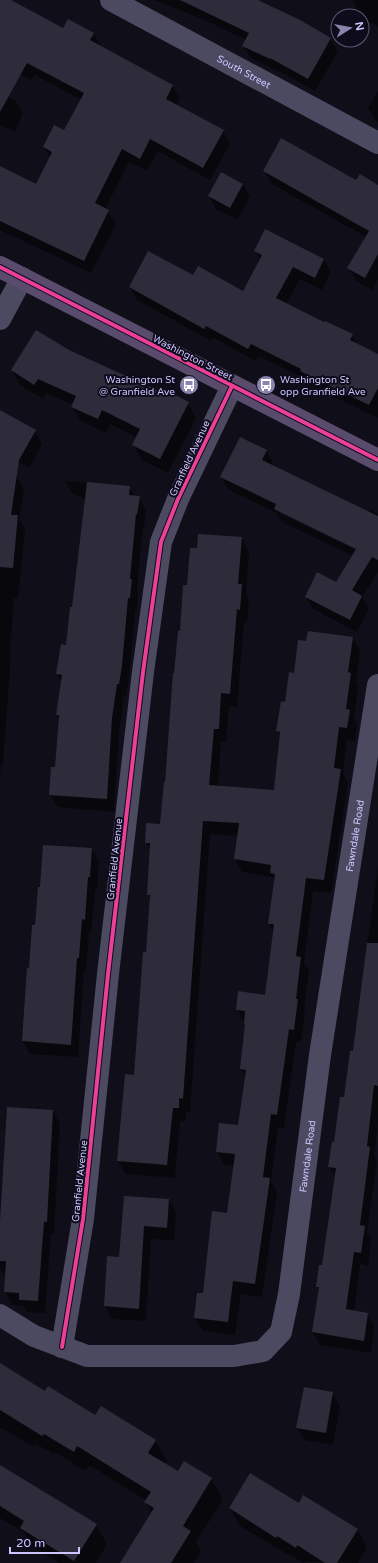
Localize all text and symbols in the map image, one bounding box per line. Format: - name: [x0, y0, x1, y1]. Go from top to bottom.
- north arrow: [330, 8, 370, 48]
- text: N: [352, 21, 367, 32]
- street label: South Street: [215, 53, 273, 92]
- street label: Washington Street: [151, 333, 235, 383]
- place label: Washington St @ Granfield Ave: [99, 374, 175, 398]
- bus stop icon: Washington St @ Granfield Ave: [178, 374, 200, 396]
- bus stop icon: Washington St opp Granfield Ave: [255, 374, 277, 396]
- place label: Washington St opp Granfield Ave: [280, 374, 366, 398]
- street label: Granfield Avenue: [167, 418, 213, 498]
- street label: Fawndale Road: [344, 799, 367, 873]
- street label: Granfield Avenue: [105, 817, 125, 901]
- street label: Fawndale Road: [297, 1119, 318, 1193]
- street label: Granfield Avenue: [70, 1139, 90, 1223]
- scale bar: [10, 1529, 79, 1555]
- text: 20 m: [16, 1536, 45, 1550]

